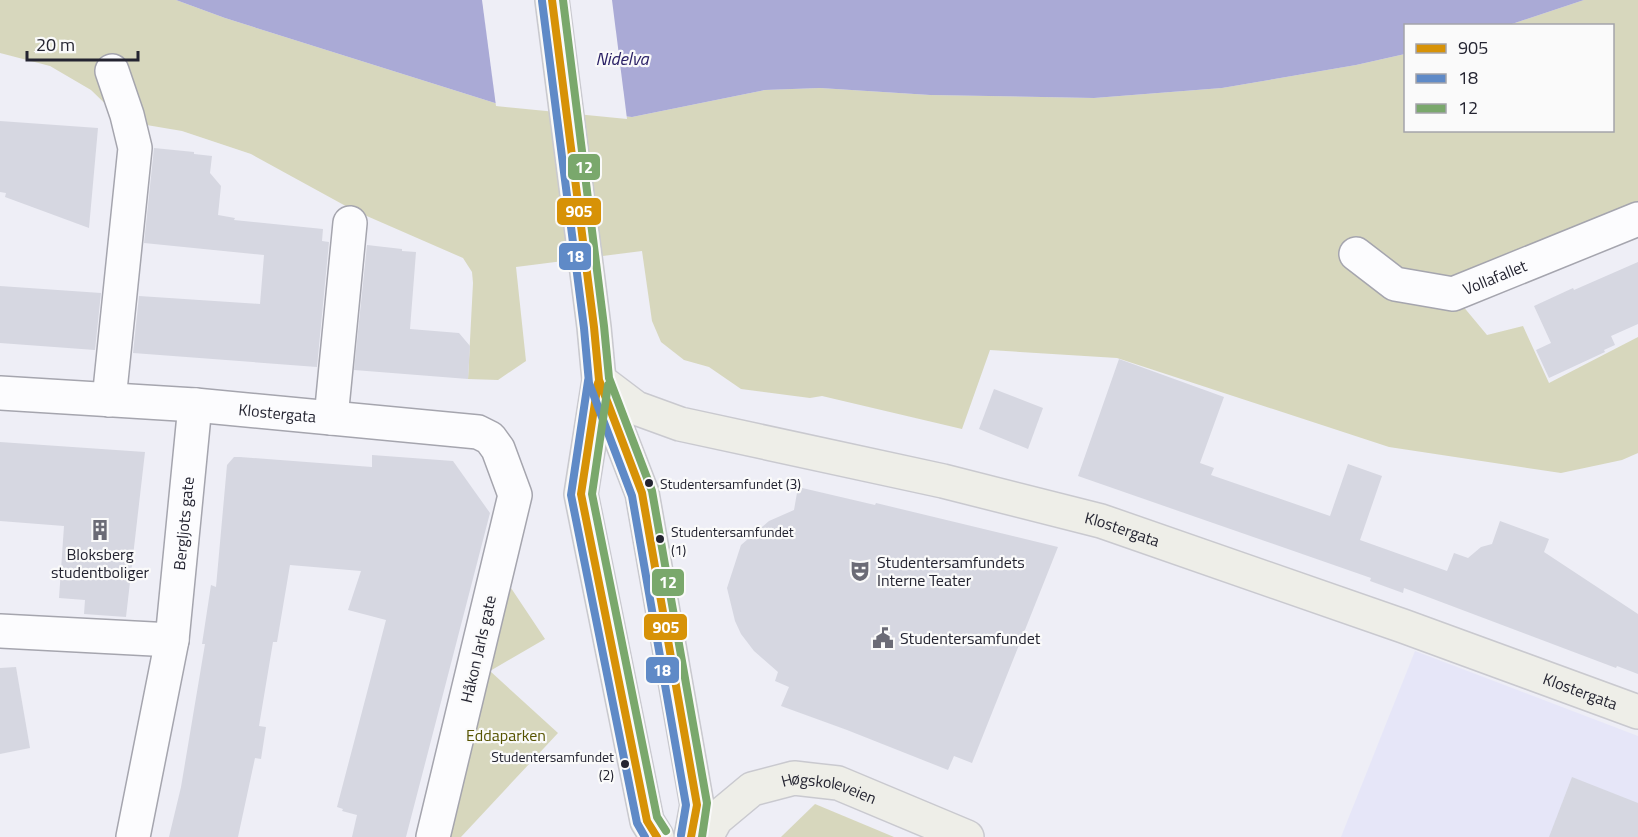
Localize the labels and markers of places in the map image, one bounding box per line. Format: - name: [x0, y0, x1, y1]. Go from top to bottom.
- place label: Studentersamfundet (3): [660, 473, 801, 494]
- marker: Studentersamfundet (3): [643, 477, 655, 489]
- building icon: Bloksberg studentboliger: [88, 518, 112, 542]
- place label: Studentersamfundet (1): [671, 521, 794, 560]
- marker: Studentersamfundet (1): [654, 533, 666, 545]
- place label: Bloksberg studentboliger: [51, 542, 150, 584]
- place label: Studentersamfundets Interne Teater: [877, 550, 1025, 592]
- theatre icon: Studentersamfundets Interne Teater: [848, 559, 872, 583]
- public building icon: Studentersamfundet: [871, 626, 895, 650]
- place label: Studentersamfundet: [900, 626, 1041, 650]
- place label: Studentersamfundet (2): [491, 746, 614, 785]
- marker: Studentersamfundet (2): [619, 758, 631, 770]

